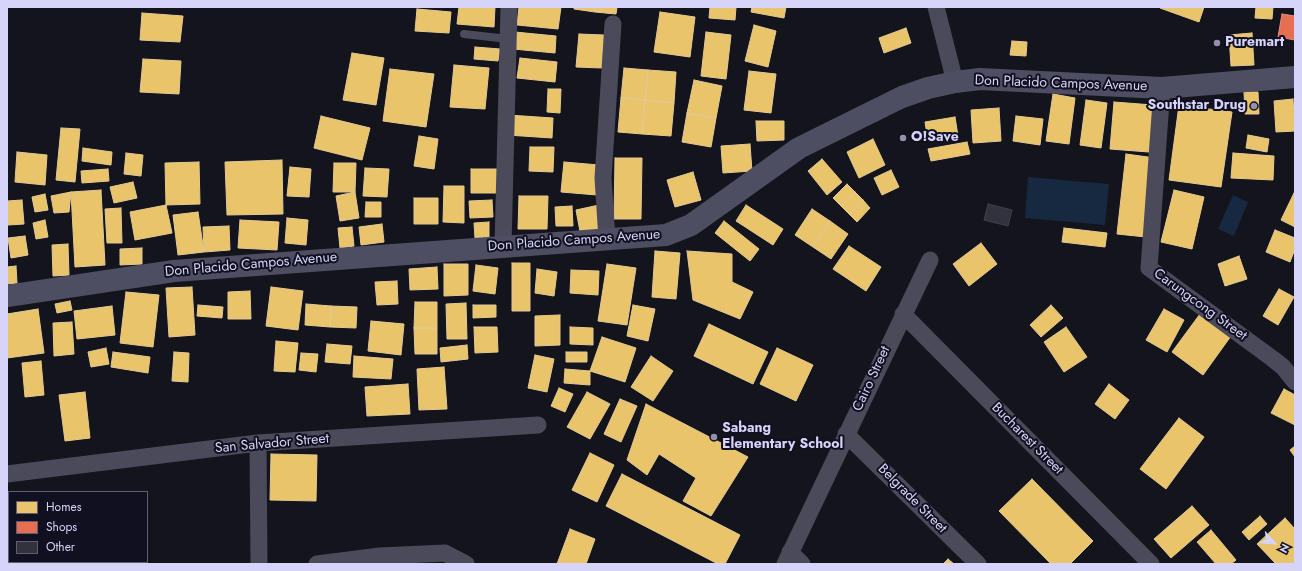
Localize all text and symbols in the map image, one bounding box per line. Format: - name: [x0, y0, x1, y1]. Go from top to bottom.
- place label: Puremart: [1225, 35, 1284, 51]
- marker: Puremart: [1212, 38, 1222, 48]
- street label: Don Placido Campos Avenue: [974, 73, 1148, 95]
- place label: Southstar Drug: [1148, 98, 1246, 114]
- marker: Southstar Drug: [1249, 101, 1259, 111]
- place label: O!Save: [911, 130, 959, 146]
- marker: O!Save: [898, 133, 908, 143]
- street label: Don Placido Campos Avenue: [487, 227, 661, 255]
- street label: Don Placido Campos Avenue: [164, 249, 338, 281]
- street label: Carungcong Street: [1150, 266, 1250, 344]
- street label: Cairo Street: [850, 344, 894, 414]
- street label: Bucharest Street: [988, 400, 1066, 478]
- place label: Sabang Elementary School: [722, 421, 843, 454]
- street label: San Salvador Street: [214, 431, 330, 457]
- marker: Sabang Elementary School: [709, 432, 719, 442]
- street label: Belgrade Street: [874, 461, 950, 537]
- legend: [8, 491, 148, 563]
- text: Homes: [46, 498, 82, 516]
- text: Shops: [46, 518, 77, 536]
- north arrow: [1254, 523, 1294, 563]
- text: Other: [46, 538, 75, 556]
- text: N: [1276, 541, 1294, 556]

